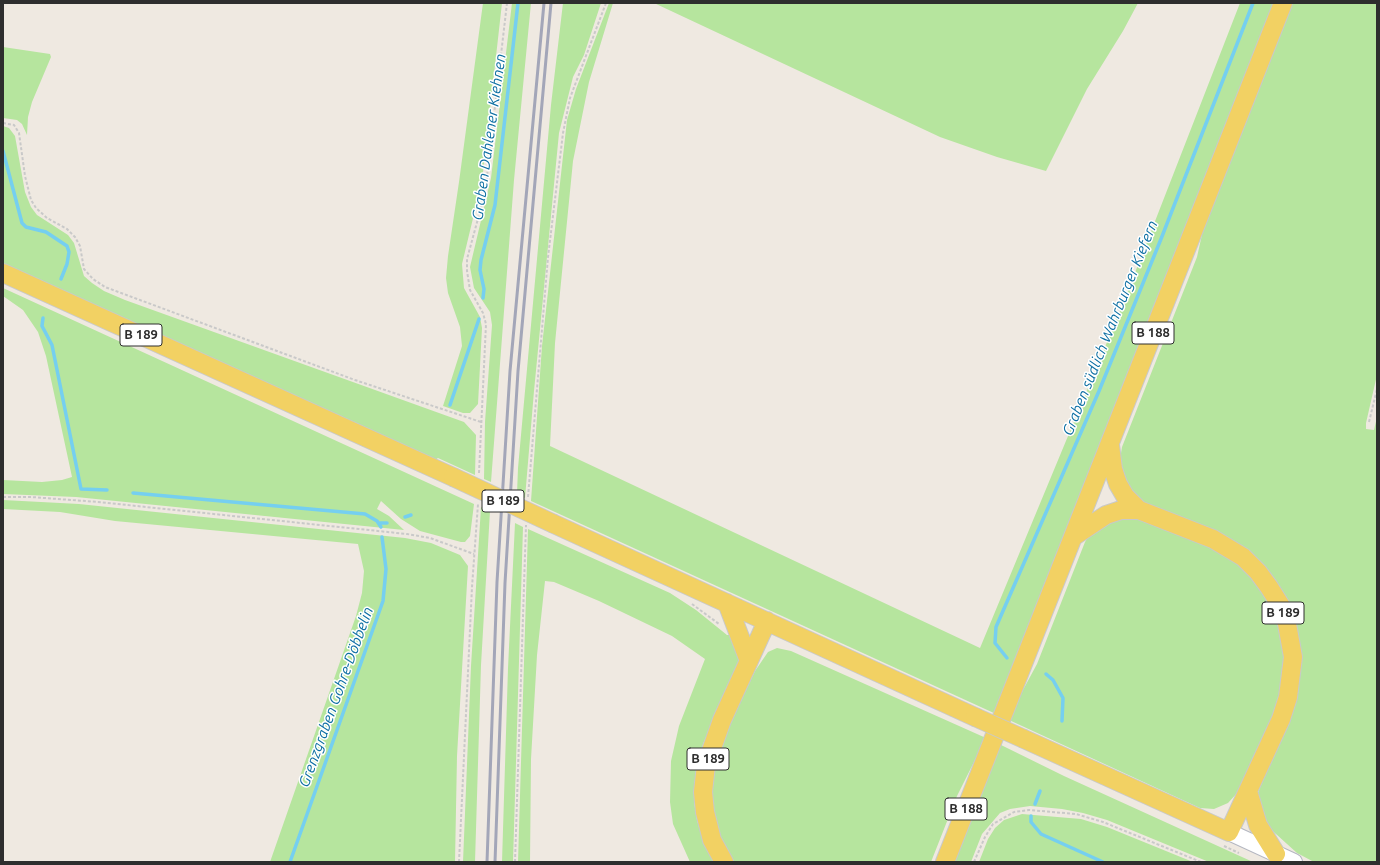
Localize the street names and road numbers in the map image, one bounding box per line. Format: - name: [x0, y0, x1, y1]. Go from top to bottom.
- road number: B 188: [1132, 322, 1174, 344]
- road number: B 189: [120, 324, 162, 346]
- road number: B 189: [482, 490, 524, 512]
- road number: B 189: [1262, 602, 1304, 624]
- road number: B 189: [687, 748, 729, 770]
- road number: B 188: [945, 798, 987, 820]

